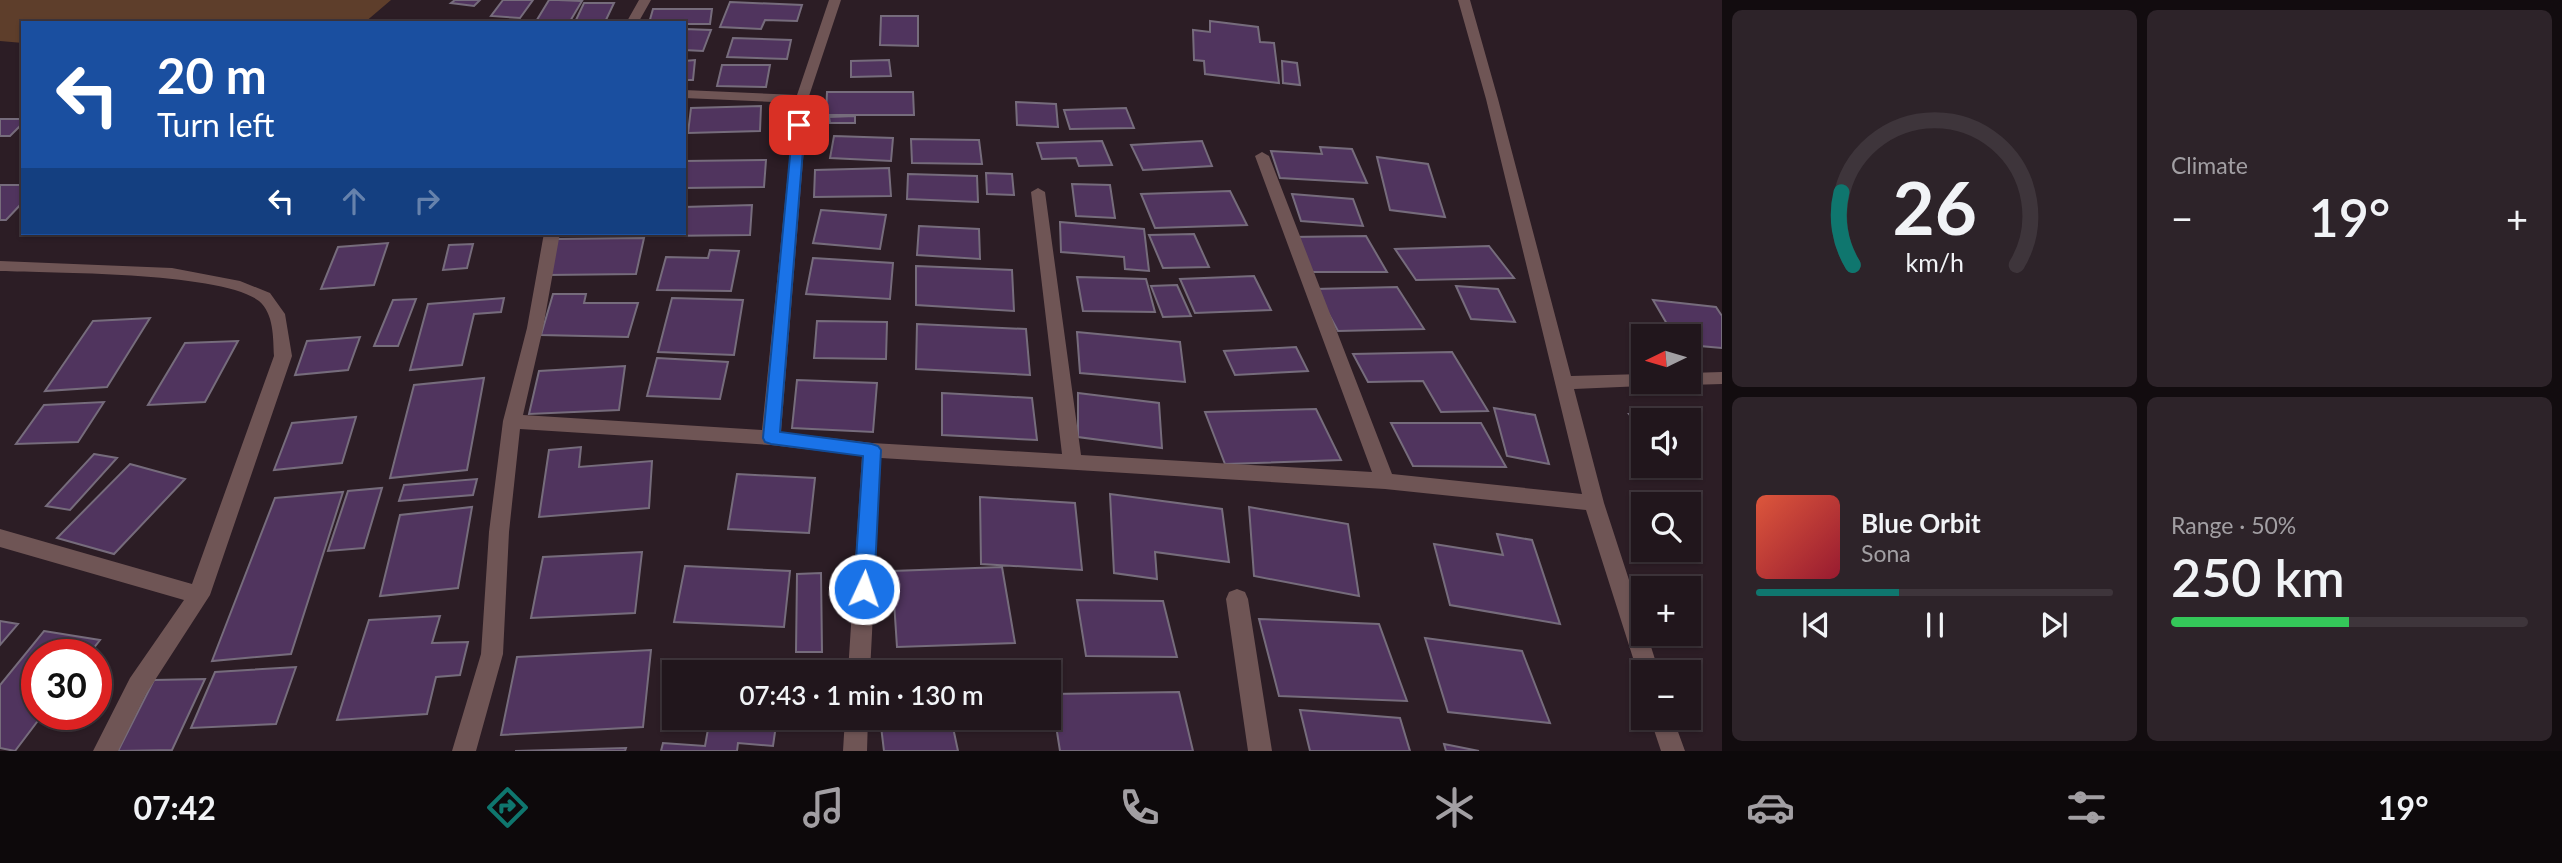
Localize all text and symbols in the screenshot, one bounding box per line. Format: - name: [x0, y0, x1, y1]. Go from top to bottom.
- text: 20 m: [157, 46, 267, 104]
- icon: left: [42, 49, 133, 140]
- pin: [769, 95, 829, 155]
- text: Turn left: [157, 105, 274, 144]
- icon: arrive: [780, 106, 818, 144]
- text: Climate: [2171, 151, 2248, 179]
- text: 26: [1892, 163, 1977, 251]
- icon: left: [262, 182, 300, 220]
- icon: ahead: [335, 182, 373, 220]
- icon: right: [408, 182, 446, 220]
- text: 19°: [2309, 186, 2390, 248]
- text: −: [2171, 195, 2193, 241]
- text: +: [2506, 195, 2528, 241]
- text: km/h: [1905, 246, 1964, 276]
- north arrow: [1631, 324, 1701, 394]
- map controls: [1631, 324, 1701, 730]
- button: sound: [1631, 408, 1701, 478]
- button: search: [1631, 492, 1701, 562]
- text: Blue Orbit: [1861, 507, 1981, 539]
- text: Range · 50%: [2171, 511, 2296, 539]
- text: Sona: [1861, 539, 1911, 567]
- text: 250 km: [2171, 546, 2345, 608]
- position arrow: [827, 552, 901, 626]
- button: +: [1631, 576, 1701, 646]
- icon: previous: [1797, 606, 1835, 644]
- icon: pause: [1916, 606, 1954, 644]
- icon: next: [2035, 606, 2073, 644]
- speed limit sign: 30: [21, 639, 112, 730]
- button: −: [1631, 660, 1701, 730]
- text: 07:43 · 1 min · 130 m: [739, 679, 984, 711]
- icon: directions: [483, 783, 532, 832]
- icon: music: [799, 783, 848, 832]
- icon: phone: [1115, 783, 1164, 832]
- icon: climate: [1430, 783, 1479, 832]
- icon: car: [1746, 783, 1795, 832]
- icon: filters: [2062, 783, 2111, 832]
- text: 07:42: [133, 788, 216, 827]
- text: 19°: [2378, 788, 2428, 827]

